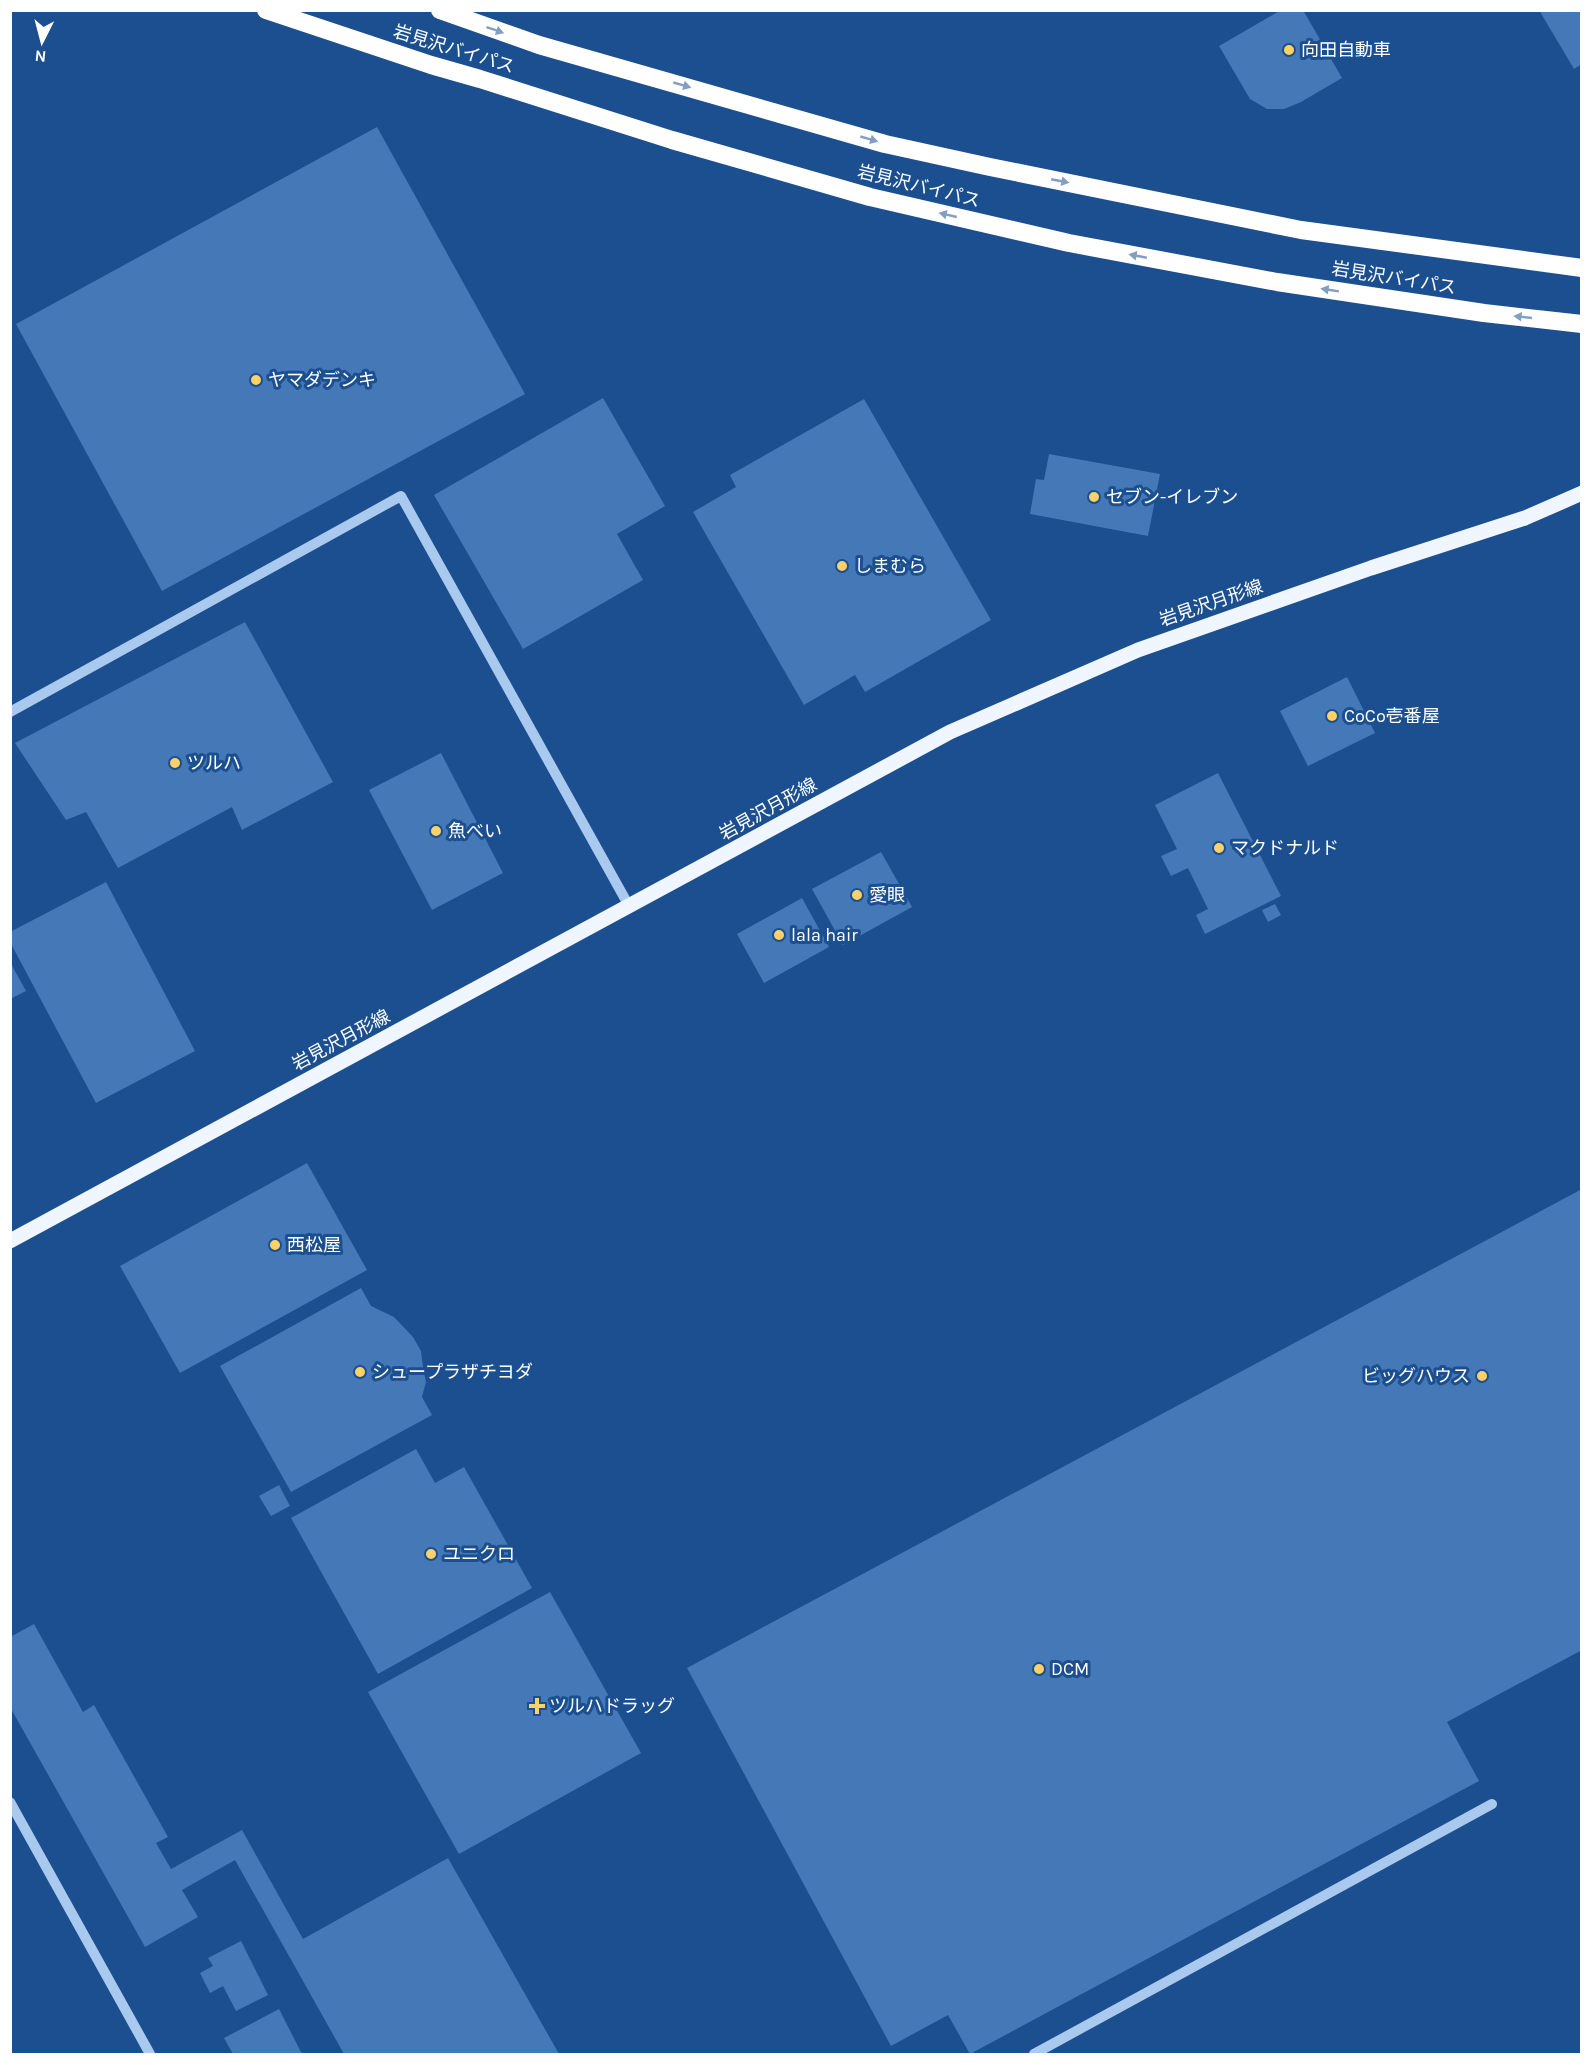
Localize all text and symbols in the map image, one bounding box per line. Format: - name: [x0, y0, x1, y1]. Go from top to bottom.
- north arrow: [12, 12, 72, 72]
- street label: 岩見沢バイパス: [391, 20, 517, 78]
- one-way arrow: [486, 25, 504, 35]
- place label: 向田自動車: [1301, 39, 1391, 61]
- marker: 向田自動車: [1282, 43, 1296, 57]
- text: N: [34, 46, 47, 66]
- one-way arrow: [673, 81, 691, 90]
- one-way arrow: [861, 135, 879, 144]
- street label: 岩見沢バイパス: [855, 160, 983, 212]
- one-way arrow: [1051, 177, 1070, 186]
- one-way arrow: [938, 209, 957, 219]
- one-way arrow: [1129, 251, 1148, 260]
- street label: 岩見沢バイパス: [1330, 257, 1458, 299]
- one-way arrow: [1321, 285, 1340, 294]
- one-way arrow: [1514, 312, 1533, 322]
- place label: ヤマダデンキ: [268, 369, 376, 391]
- marker: ヤマダデンキ: [249, 373, 263, 387]
- place label: セブン-イレブン: [1106, 486, 1238, 508]
- marker: セブン-イレブン: [1087, 490, 1101, 504]
- place label: しまむら: [854, 555, 926, 577]
- marker: しまむら: [835, 559, 849, 573]
- street label: 岩見沢月形線: [1156, 575, 1266, 631]
- place label: CoCo壱番屋: [1344, 705, 1440, 727]
- marker: CoCo壱番屋: [1325, 709, 1339, 723]
- place label: ツルハ: [187, 752, 241, 774]
- marker: ツルハ: [168, 756, 182, 770]
- street label: 岩見沢月形線: [715, 773, 821, 845]
- place label: 魚べい: [448, 820, 502, 842]
- marker: 魚べい: [429, 824, 443, 838]
- place label: マクドナルド: [1231, 837, 1339, 859]
- marker: マクドナルド: [1212, 841, 1226, 855]
- place label: 愛眼: [869, 884, 905, 906]
- marker: 愛眼: [850, 888, 864, 902]
- place label: lala hair: [791, 924, 858, 946]
- marker: lala hair: [772, 928, 786, 942]
- street label: 岩見沢月形線: [288, 1005, 394, 1075]
- place label: 西松屋: [287, 1234, 341, 1256]
- marker: 西松屋: [268, 1238, 282, 1252]
- place label: シュープラザチヨダ: [372, 1361, 533, 1383]
- marker: シュープラザチヨダ: [353, 1365, 367, 1379]
- place label: ビッグハウス: [1362, 1365, 1470, 1387]
- marker: ビッグハウス: [1475, 1369, 1489, 1383]
- place label: ユニクロ: [443, 1543, 515, 1565]
- marker: ユニクロ: [424, 1547, 438, 1561]
- place label: DCM: [1051, 1658, 1089, 1680]
- marker: DCM: [1032, 1662, 1046, 1676]
- place label: ツルハドラッグ: [549, 1695, 675, 1717]
- marker: ツルハドラッグ: [530, 1699, 544, 1713]

